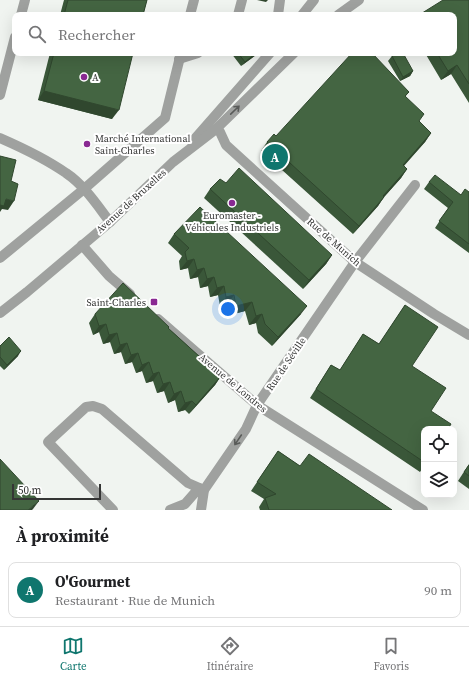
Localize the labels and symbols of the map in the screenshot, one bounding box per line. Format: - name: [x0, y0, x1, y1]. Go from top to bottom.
- place label: A: [92, 71, 99, 84]
- marker: A: [79, 72, 89, 82]
- one-way arrow: [230, 105, 240, 115]
- place label: Marché International Saint-Charles: [95, 132, 191, 157]
- marker: Marché International Saint-Charles: [82, 139, 92, 149]
- pin: A: [262, 142, 288, 172]
- street label: Avenue de Bruxelles: [93, 166, 169, 236]
- marker: Euromaster - Véhicules Industriels: [227, 198, 237, 208]
- place label: Euromaster - Véhicules Industriels: [185, 209, 279, 234]
- street label: Rue de Munich: [304, 215, 364, 269]
- place label: Saint-Charles: [86, 296, 146, 309]
- marker: Saint-Charles: [149, 297, 159, 307]
- your location: [218, 299, 238, 319]
- street label: Rue de Séville: [263, 335, 309, 393]
- street label: Avenue de Londres: [196, 351, 270, 415]
- one-way arrow: [234, 434, 242, 445]
- scale bar: [12, 482, 101, 501]

